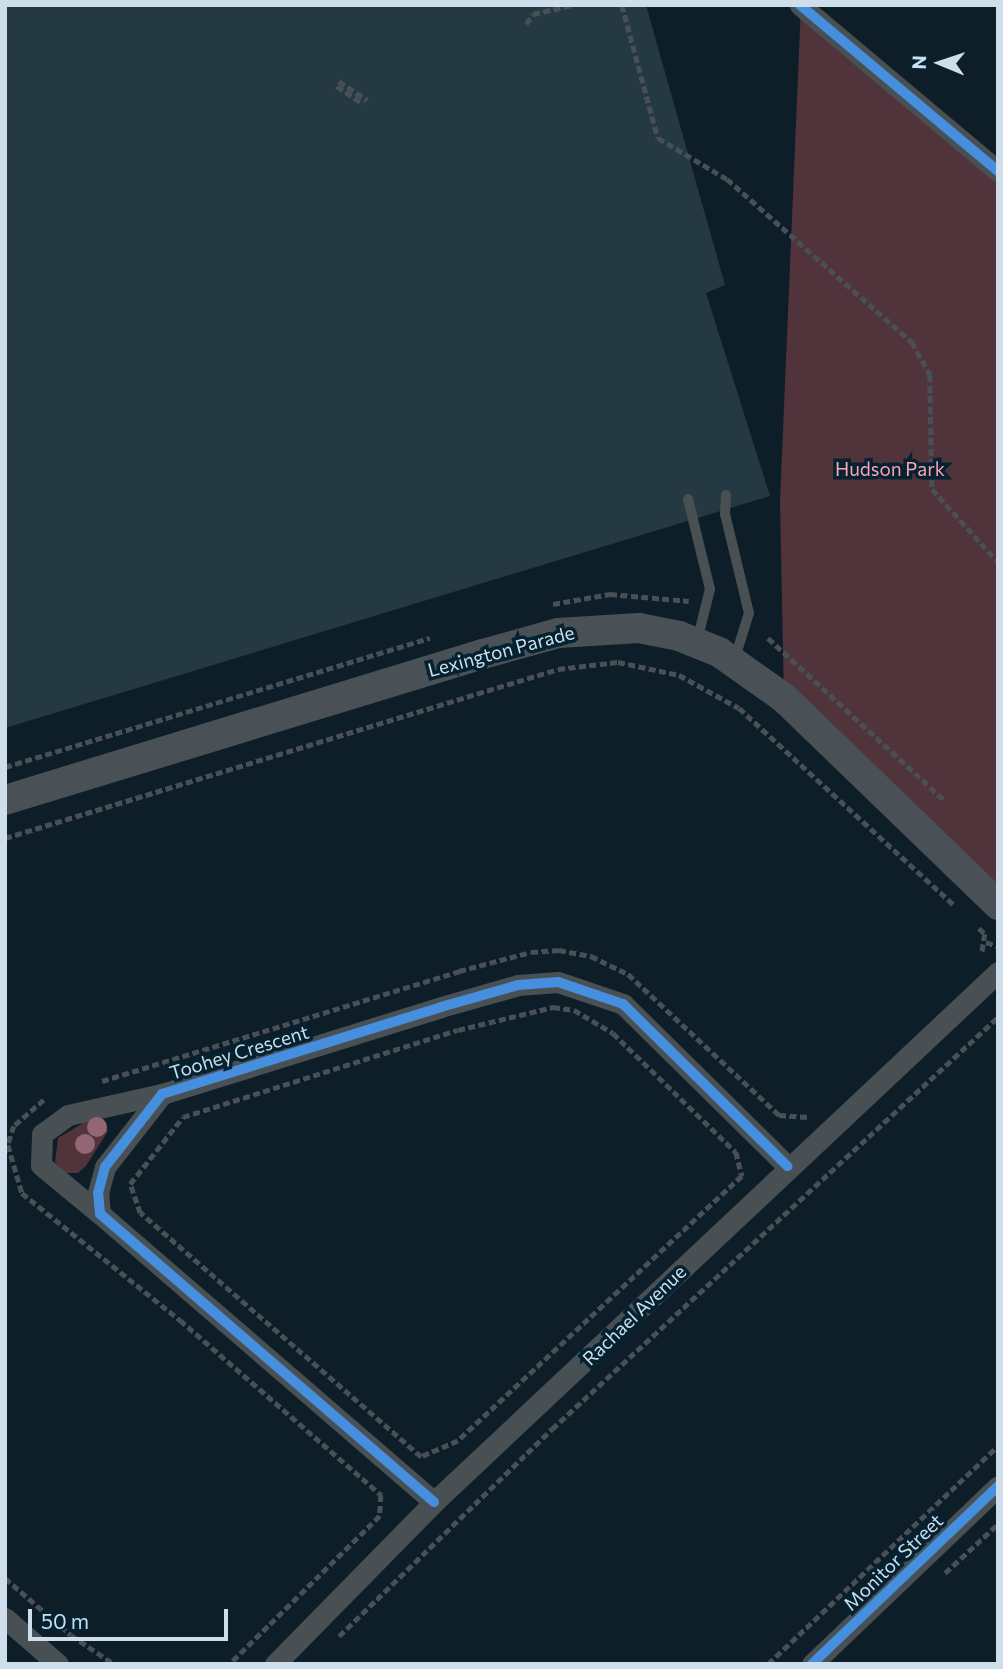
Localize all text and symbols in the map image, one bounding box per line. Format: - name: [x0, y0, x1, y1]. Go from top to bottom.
- north arrow: [905, 28, 975, 98]
- text: N: [907, 55, 930, 70]
- park label: Hudson Park: [835, 458, 945, 480]
- street label: Lexington Parade: [425, 620, 577, 682]
- street label: Toohey Crescent: [167, 1020, 311, 1084]
- street label: Rachael Avenue: [578, 1260, 690, 1370]
- street label: Monitor Street: [839, 1509, 947, 1615]
- scale bar: [32, 1596, 231, 1640]
- text: 50 m: [41, 1608, 89, 1633]

